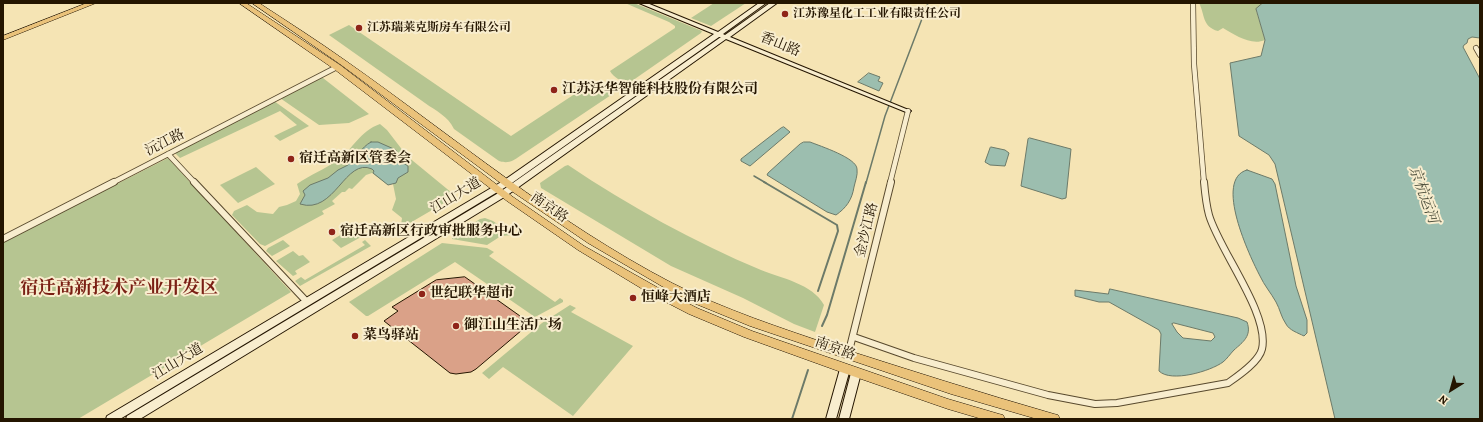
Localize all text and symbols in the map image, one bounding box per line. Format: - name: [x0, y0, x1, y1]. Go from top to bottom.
- place label: 江苏豫星化工工业有限责任公司: [793, 7, 961, 21]
- marker: 江苏豫星化工工业有限责任公司: [780, 9, 790, 19]
- place label: 江苏瑞莱克斯房车有限公司: [367, 21, 511, 35]
- marker: 江苏瑞莱克斯房车有限公司: [354, 23, 364, 33]
- street label: 香山路: [757, 29, 803, 61]
- place label: 江苏沃华智能科技股份有限公司: [562, 82, 758, 98]
- marker: 江苏沃华智能科技股份有限公司: [549, 85, 559, 95]
- street label: 沅江路: [142, 126, 188, 160]
- place label: 宿迁高新区管委会: [299, 151, 411, 167]
- marker: 宿迁高新区管委会: [286, 154, 296, 164]
- water label: 京杭运河: [1404, 164, 1442, 226]
- street label: 江山大道: [428, 174, 484, 218]
- street label: 南京路: [527, 189, 571, 227]
- street label: 金沙江路: [852, 201, 882, 259]
- place label: 宿迁高新区行政审批服务中心: [340, 224, 522, 240]
- marker: 宿迁高新区行政审批服务中心: [327, 227, 337, 237]
- district label: 宿迁高新技术产业开发区: [20, 278, 218, 300]
- place label: 世纪联华超市: [430, 286, 514, 302]
- marker: 世纪联华超市: [417, 289, 427, 299]
- place label: 恒峰大酒店: [641, 290, 711, 306]
- marker: 恒峰大酒店: [628, 293, 638, 303]
- place label: 御江山生活广场: [464, 318, 562, 334]
- marker: 御江山生活广场: [451, 321, 461, 331]
- place label: 菜鸟驿站: [363, 328, 419, 344]
- marker: 菜鸟驿站: [350, 331, 360, 341]
- street label: 南京路: [812, 334, 858, 364]
- street label: 江山大道: [150, 340, 206, 384]
- north arrow: [1431, 370, 1471, 410]
- text: N: [1436, 392, 1451, 408]

